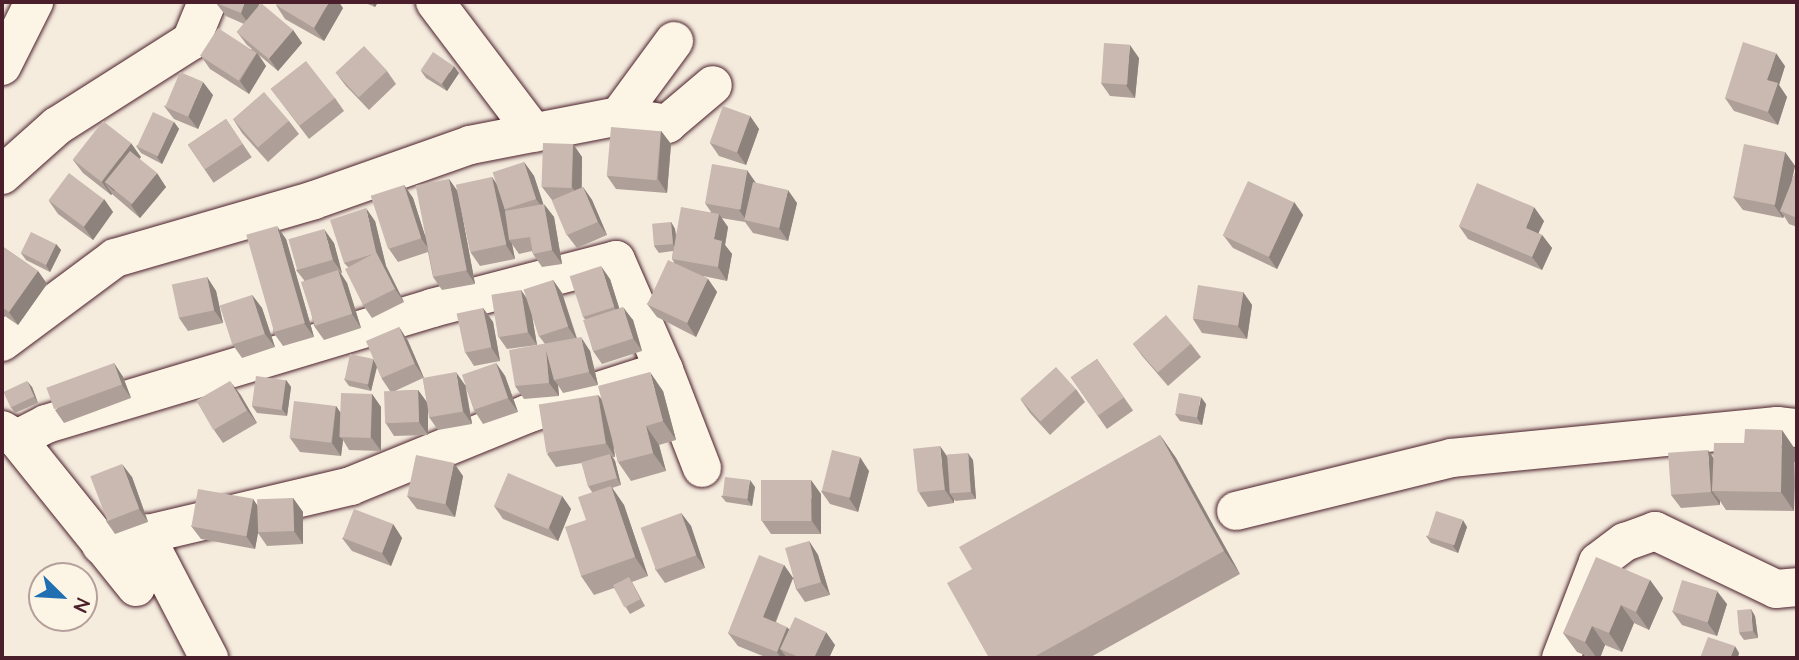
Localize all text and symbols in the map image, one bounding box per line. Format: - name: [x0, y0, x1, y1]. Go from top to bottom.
- north arrow: [28, 562, 98, 632]
- text: N: [66, 594, 96, 616]

